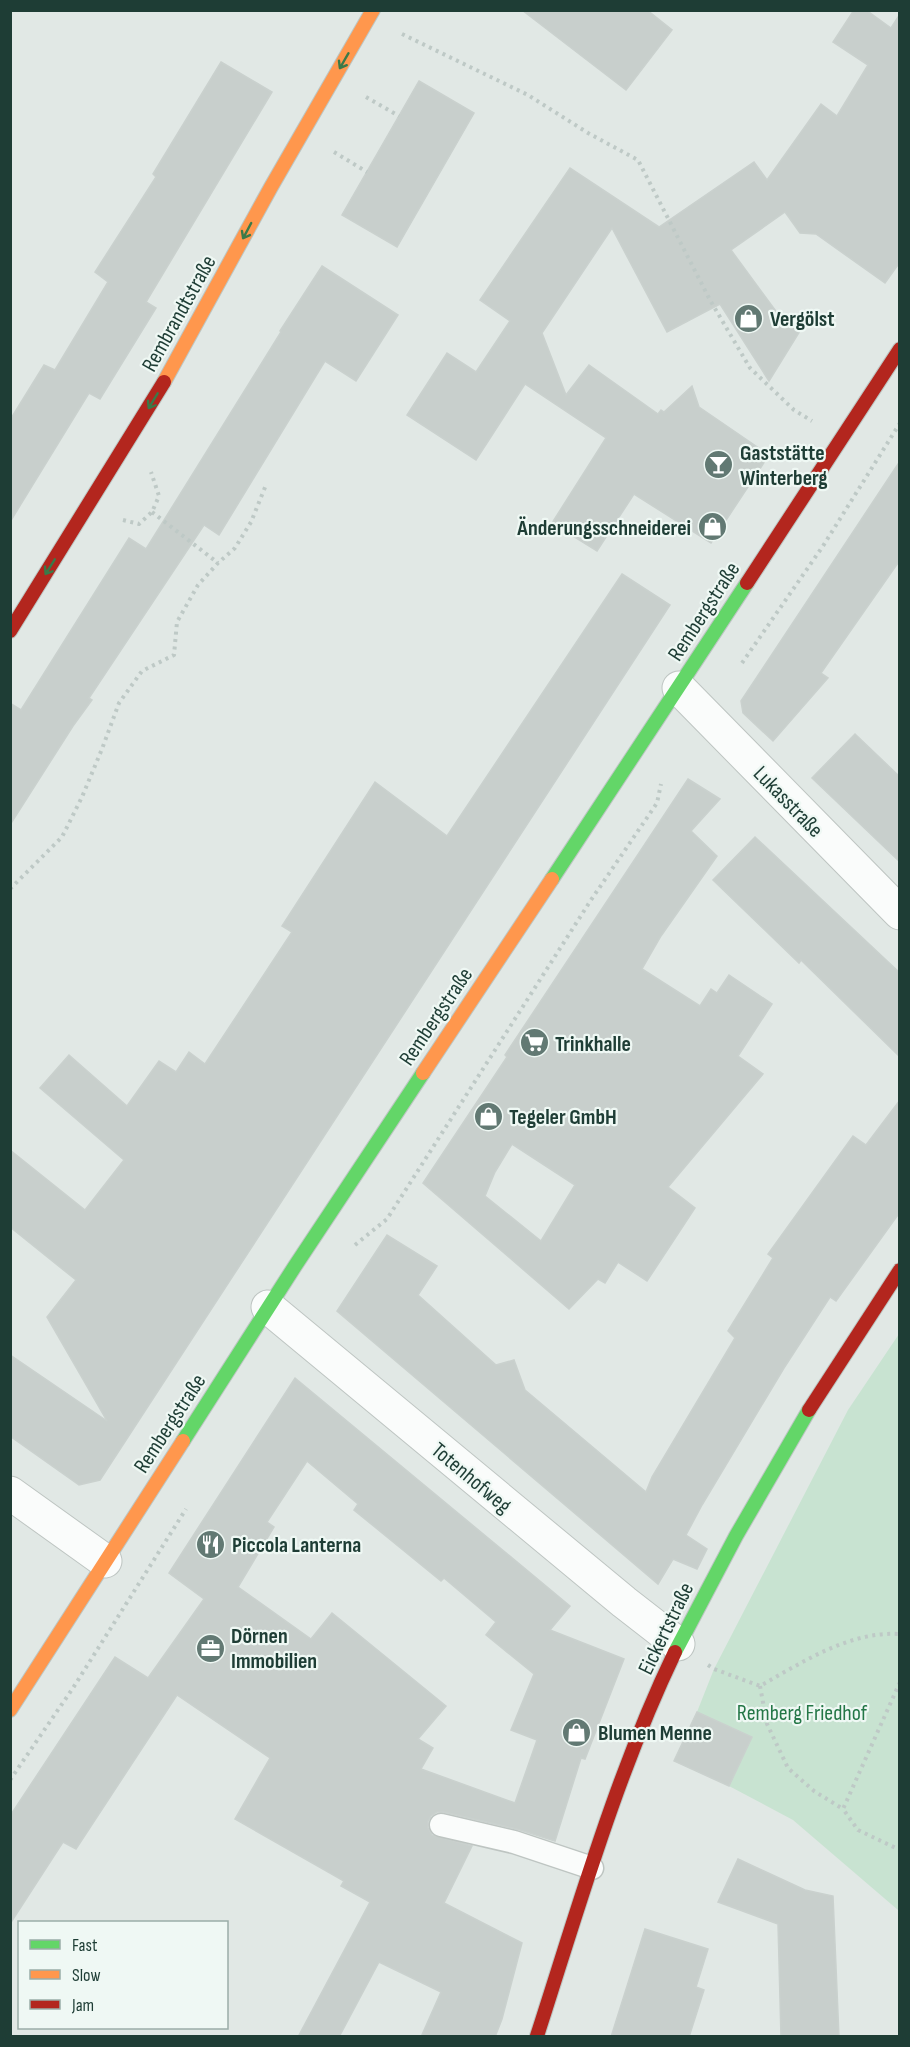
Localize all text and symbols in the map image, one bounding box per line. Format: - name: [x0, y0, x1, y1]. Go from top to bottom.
- one-way arrow: [338, 52, 350, 69]
- one-way arrow: [241, 221, 252, 239]
- street label: Rembrandtstraße: [136, 251, 222, 377]
- shop icon: Vergölst: [733, 302, 765, 334]
- place label: Vergölst: [770, 306, 835, 333]
- one-way arrow: [146, 392, 158, 409]
- place label: Gaststätte Winterberg: [740, 440, 828, 492]
- bar icon: Gaststätte Winterberg: [703, 449, 735, 481]
- shop icon: Änderungsschneiderei: [696, 511, 728, 543]
- place label: Änderungsschneiderei: [516, 515, 691, 542]
- street label: Rembergstraße: [662, 557, 746, 666]
- one-way arrow: [44, 558, 56, 575]
- street label: Lukasstraße: [747, 761, 829, 843]
- street label: Rembergstraße: [394, 963, 479, 1071]
- supermarket icon: Trinkhalle: [518, 1027, 550, 1059]
- place label: Trinkhalle: [555, 1031, 631, 1058]
- shop icon: Tegeler GmbH: [472, 1100, 504, 1132]
- place label: Tegeler GmbH: [509, 1104, 617, 1131]
- street label: Rembergstraße: [128, 1369, 212, 1478]
- street label: Totenhofweg: [426, 1437, 517, 1520]
- restaurant icon: Piccola Lanterna: [195, 1528, 227, 1560]
- place label: Piccola Lanterna: [232, 1532, 361, 1559]
- street label: Eickertstraße: [632, 1578, 700, 1679]
- place label: Dörnen Immobilien: [231, 1623, 317, 1675]
- office icon: Dörnen Immobilien: [194, 1632, 226, 1664]
- park label: Remberg Friedhof: [737, 1700, 868, 1727]
- shop icon: Blumen Menne: [561, 1716, 593, 1748]
- place label: Blumen Menne: [598, 1720, 712, 1747]
- legend: [18, 1921, 228, 2029]
- text: Fast: [72, 1935, 98, 1956]
- text: Slow: [72, 1965, 101, 1986]
- text: Jam: [71, 1995, 94, 2016]

